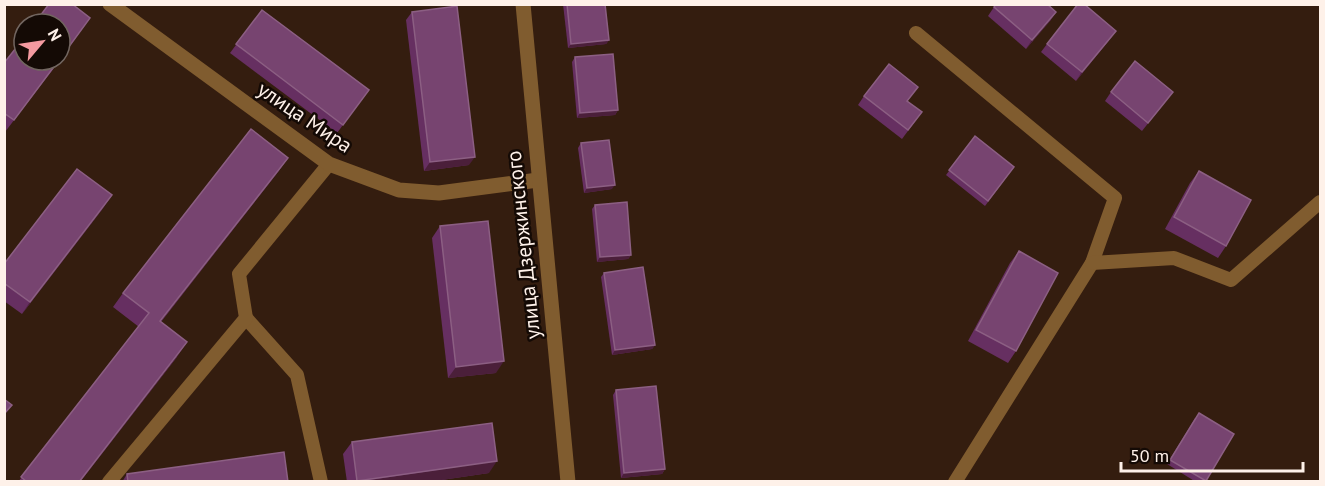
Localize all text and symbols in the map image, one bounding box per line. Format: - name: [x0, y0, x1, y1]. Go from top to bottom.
- north arrow: [12, 12, 72, 72]
- text: N: [44, 25, 66, 44]
- street label: улица Мира: [252, 75, 358, 159]
- street label: улица Дзержинского: [500, 149, 546, 341]
- scale bar: [1121, 435, 1302, 473]
- text: 50 m: [1130, 444, 1169, 467]

